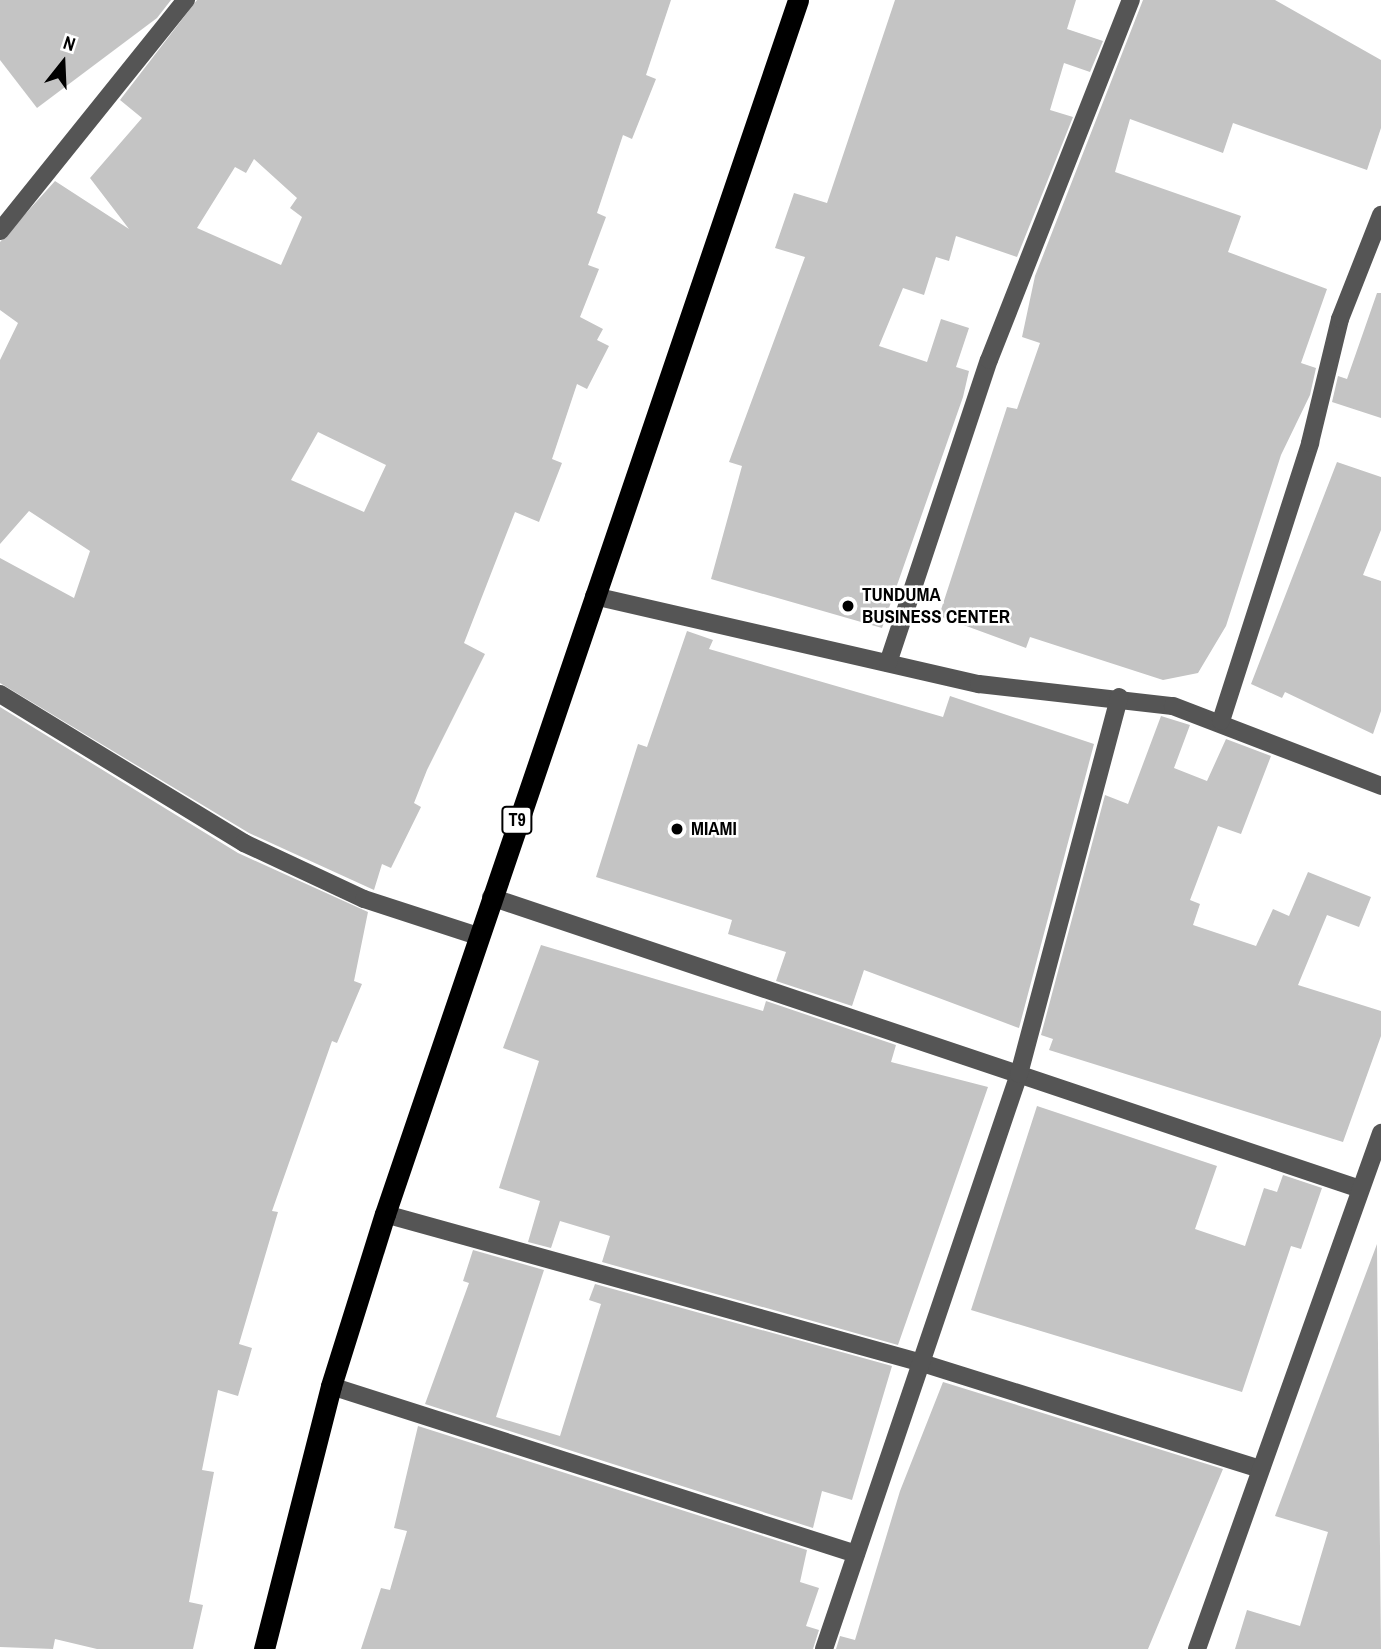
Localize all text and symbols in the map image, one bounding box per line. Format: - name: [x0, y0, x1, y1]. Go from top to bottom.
- north arrow: [28, 28, 98, 98]
- text: N: [60, 29, 79, 57]
- place label: TUNDUMA BUSINESS CENTER: [862, 584, 1010, 628]
- marker: TUNDUMA BUSINESS CENTER: [840, 598, 856, 614]
- road number: T9: [501, 806, 533, 834]
- place label: MIAMI: [691, 818, 737, 840]
- marker: MIAMI: [669, 821, 685, 837]

